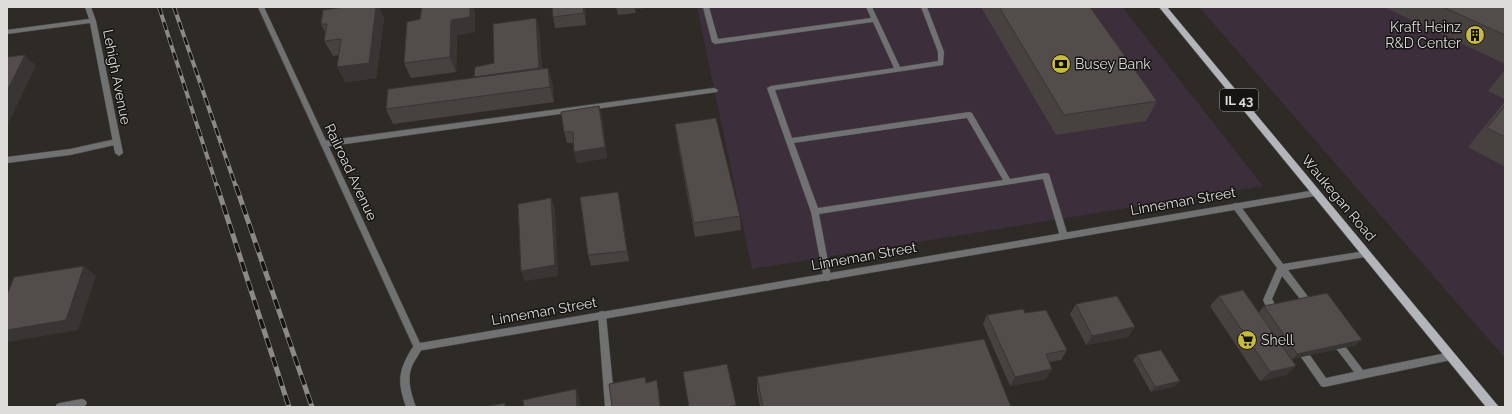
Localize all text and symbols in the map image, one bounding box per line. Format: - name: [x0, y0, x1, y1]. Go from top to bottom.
- place label: Kraft Heinz R&D Center: [1385, 19, 1461, 51]
- building icon: Kraft Heinz R&D Center: [1464, 24, 1486, 46]
- street label: Lehigh Avenue: [100, 28, 134, 126]
- bank icon: Busey Bank: [1050, 53, 1072, 75]
- place label: Busey Bank: [1075, 56, 1151, 72]
- road number: IL 43: [1220, 89, 1258, 111]
- street label: Railroad Avenue: [322, 121, 380, 223]
- street label: Waukegan Road: [1299, 152, 1379, 244]
- street label: Linneman Street: [1129, 184, 1237, 218]
- street label: Linneman Street: [810, 239, 918, 273]
- street label: Linneman Street: [490, 294, 598, 328]
- supermarket icon: Shell: [1236, 329, 1258, 351]
- place label: Shell: [1261, 332, 1294, 348]

